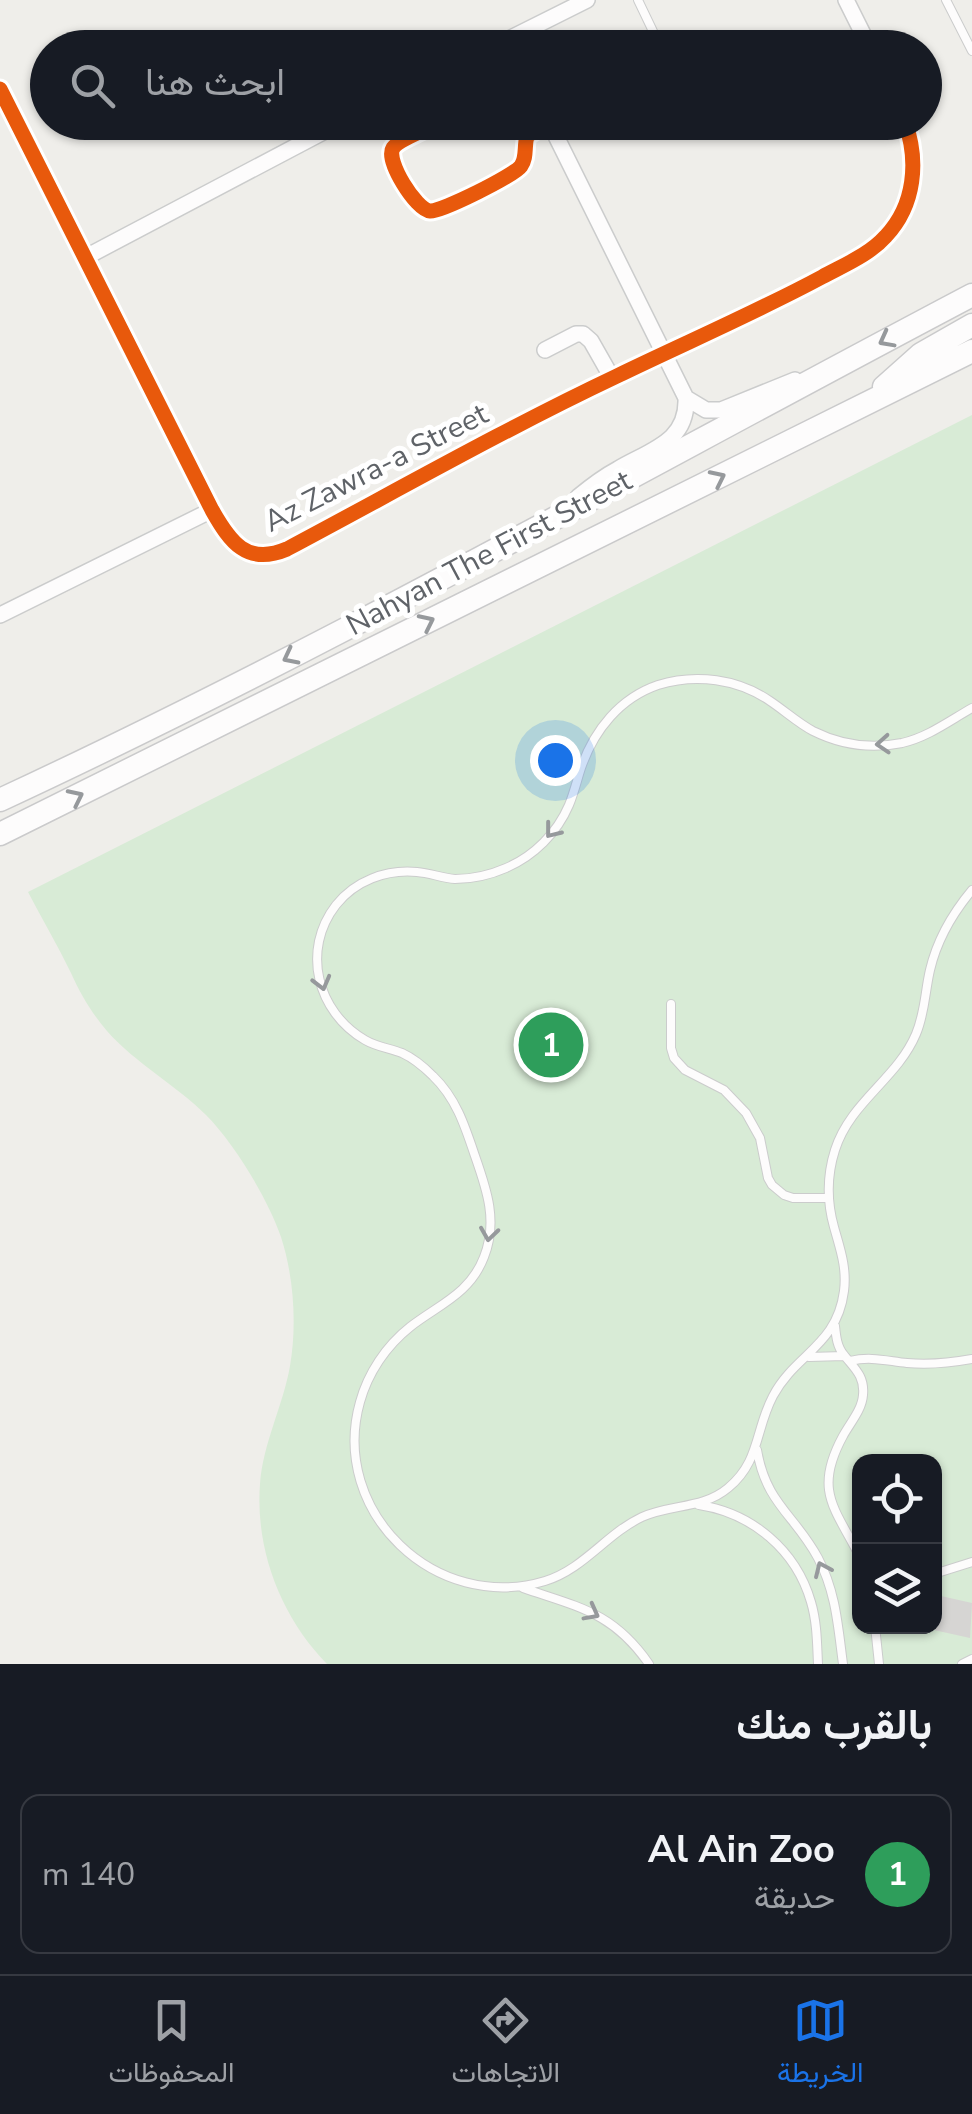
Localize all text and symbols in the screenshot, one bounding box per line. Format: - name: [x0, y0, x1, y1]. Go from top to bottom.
- search box: [30, 30, 942, 140]
- text: ابحث هنا: [145, 57, 285, 108]
- icon: search: [65, 58, 120, 113]
- one-way arrow: [878, 328, 896, 347]
- street label: Az Zawra-a Street: [257, 394, 496, 542]
- street label: Nahyan The First Street: [339, 460, 639, 646]
- one-way arrow: [708, 470, 726, 490]
- one-way arrow: [416, 615, 434, 634]
- one-way arrow: [282, 645, 300, 664]
- one-way arrow: [875, 733, 891, 755]
- your location: [530, 735, 581, 786]
- one-way arrow: [65, 789, 83, 809]
- one-way arrow: [546, 820, 564, 838]
- one-way arrow: [310, 973, 331, 991]
- pin: 1: [518, 1008, 584, 1082]
- one-way arrow: [479, 1226, 500, 1242]
- map controls: [852, 1454, 942, 1634]
- button: locate: [852, 1454, 942, 1544]
- button: layers: [852, 1544, 942, 1634]
- one-way arrow: [815, 1561, 835, 1579]
- one-way arrow: [581, 1600, 599, 1620]
- text: بالقرب منك: [736, 1697, 932, 1754]
- text: Al Ain Zoo: [648, 1824, 835, 1875]
- text: 140 m: [42, 1853, 135, 1896]
- text: 1: [888, 1853, 907, 1896]
- text: حديقة: [754, 1876, 835, 1919]
- tab: المحفوظات: [108, 1993, 235, 2097]
- tab: الاتجاهات: [451, 1993, 560, 2097]
- tab: الخريطة: [777, 1993, 864, 2097]

